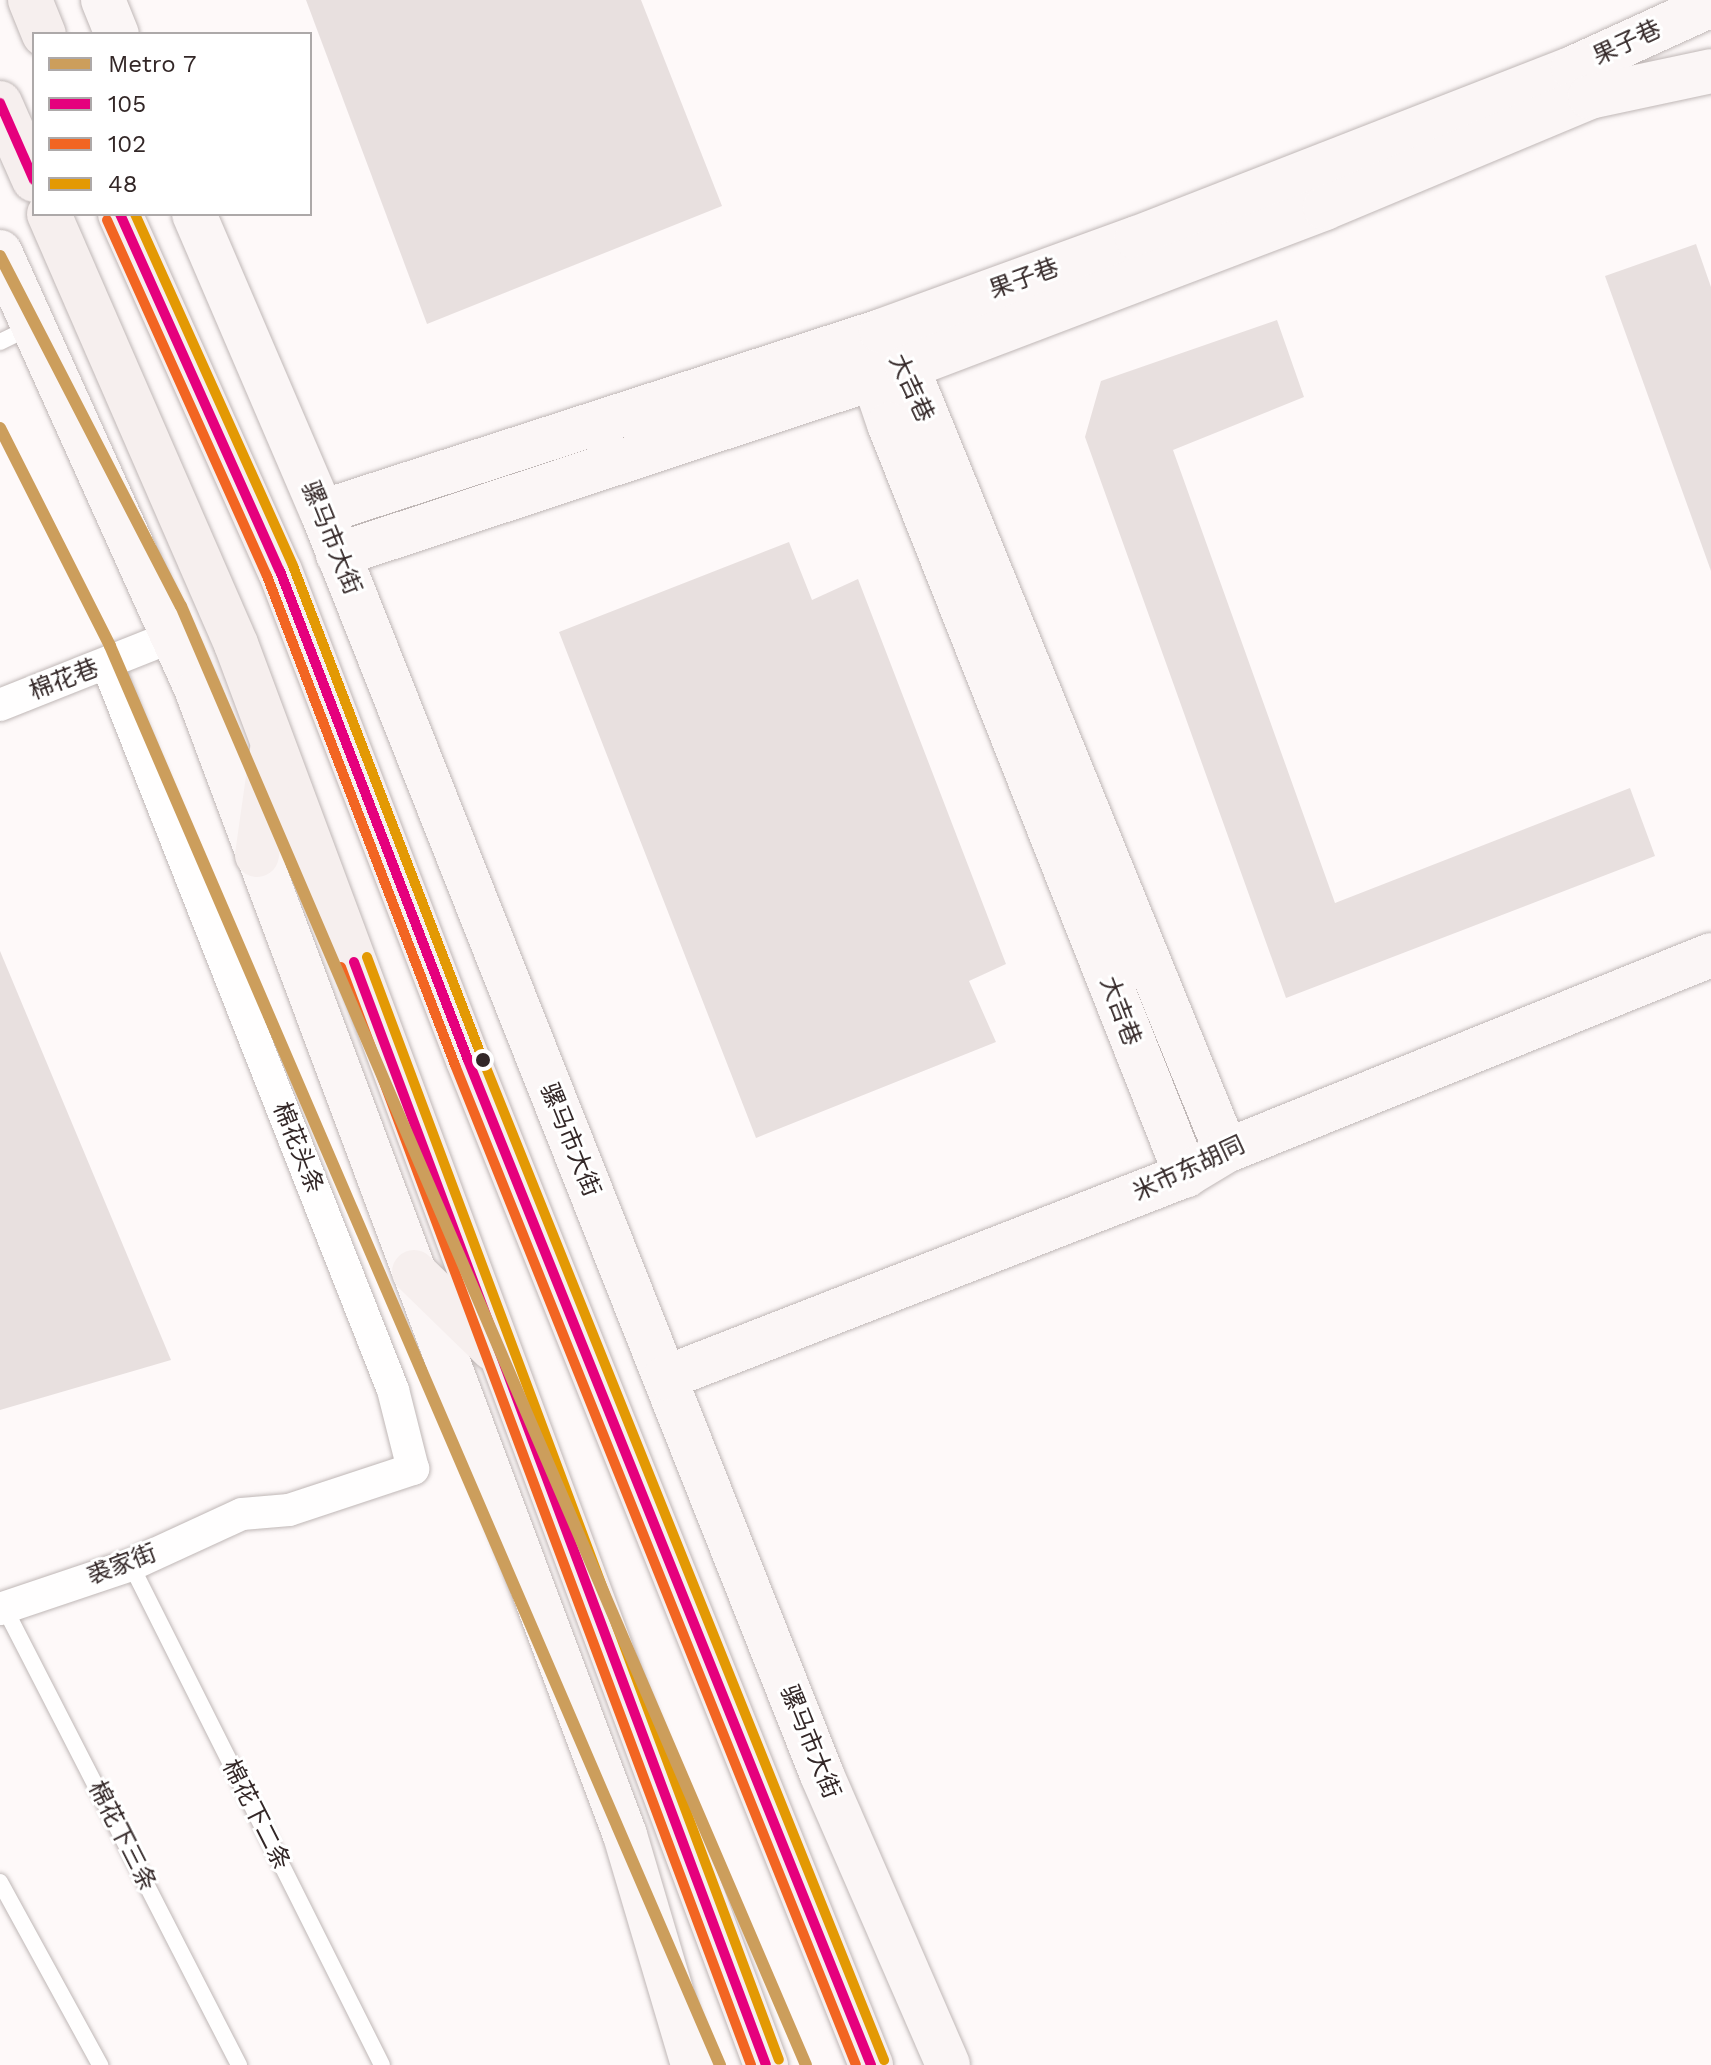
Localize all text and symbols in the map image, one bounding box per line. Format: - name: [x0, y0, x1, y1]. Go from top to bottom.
- street label: 果子巷: [1588, 15, 1666, 71]
- legend: [32, 32, 312, 216]
- text: Metro 7: [108, 50, 196, 78]
- text: 105: [108, 90, 146, 118]
- text: 102: [108, 130, 146, 158]
- text: 48: [108, 170, 137, 198]
- street label: 果子巷: [985, 253, 1063, 305]
- street label: 大吉巷: [883, 349, 939, 427]
- street label: 骡马市大街: [295, 477, 367, 599]
- street label: 棉花巷: [25, 654, 103, 706]
- street label: 大吉巷: [1094, 972, 1146, 1050]
- unlabelled marker: [475, 1052, 491, 1068]
- street label: 骡马市大街: [534, 1079, 606, 1201]
- street label: 棉花头条: [267, 1098, 329, 1198]
- street label: 米市东胡同: [1129, 1131, 1249, 1207]
- street label: 裘家街: [83, 1539, 161, 1591]
- street label: 骡马市大街: [774, 1681, 846, 1803]
- street label: 棉花下二条: [216, 1755, 296, 1875]
- street label: 棉花下三条: [82, 1776, 162, 1896]

